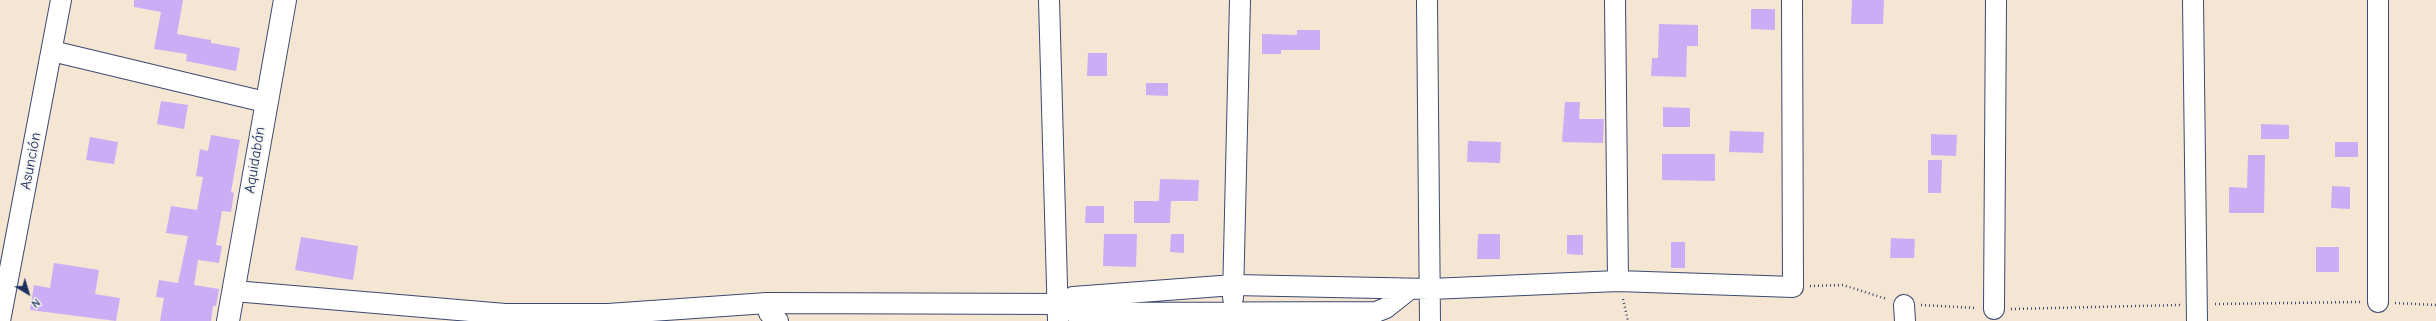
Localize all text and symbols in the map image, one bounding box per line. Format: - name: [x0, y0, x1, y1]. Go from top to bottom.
- street label: Aquidabán: [241, 125, 269, 195]
- street label: Asunción: [17, 131, 45, 191]
- north arrow: [8, 273, 48, 313]
- text: N: [29, 296, 43, 310]

